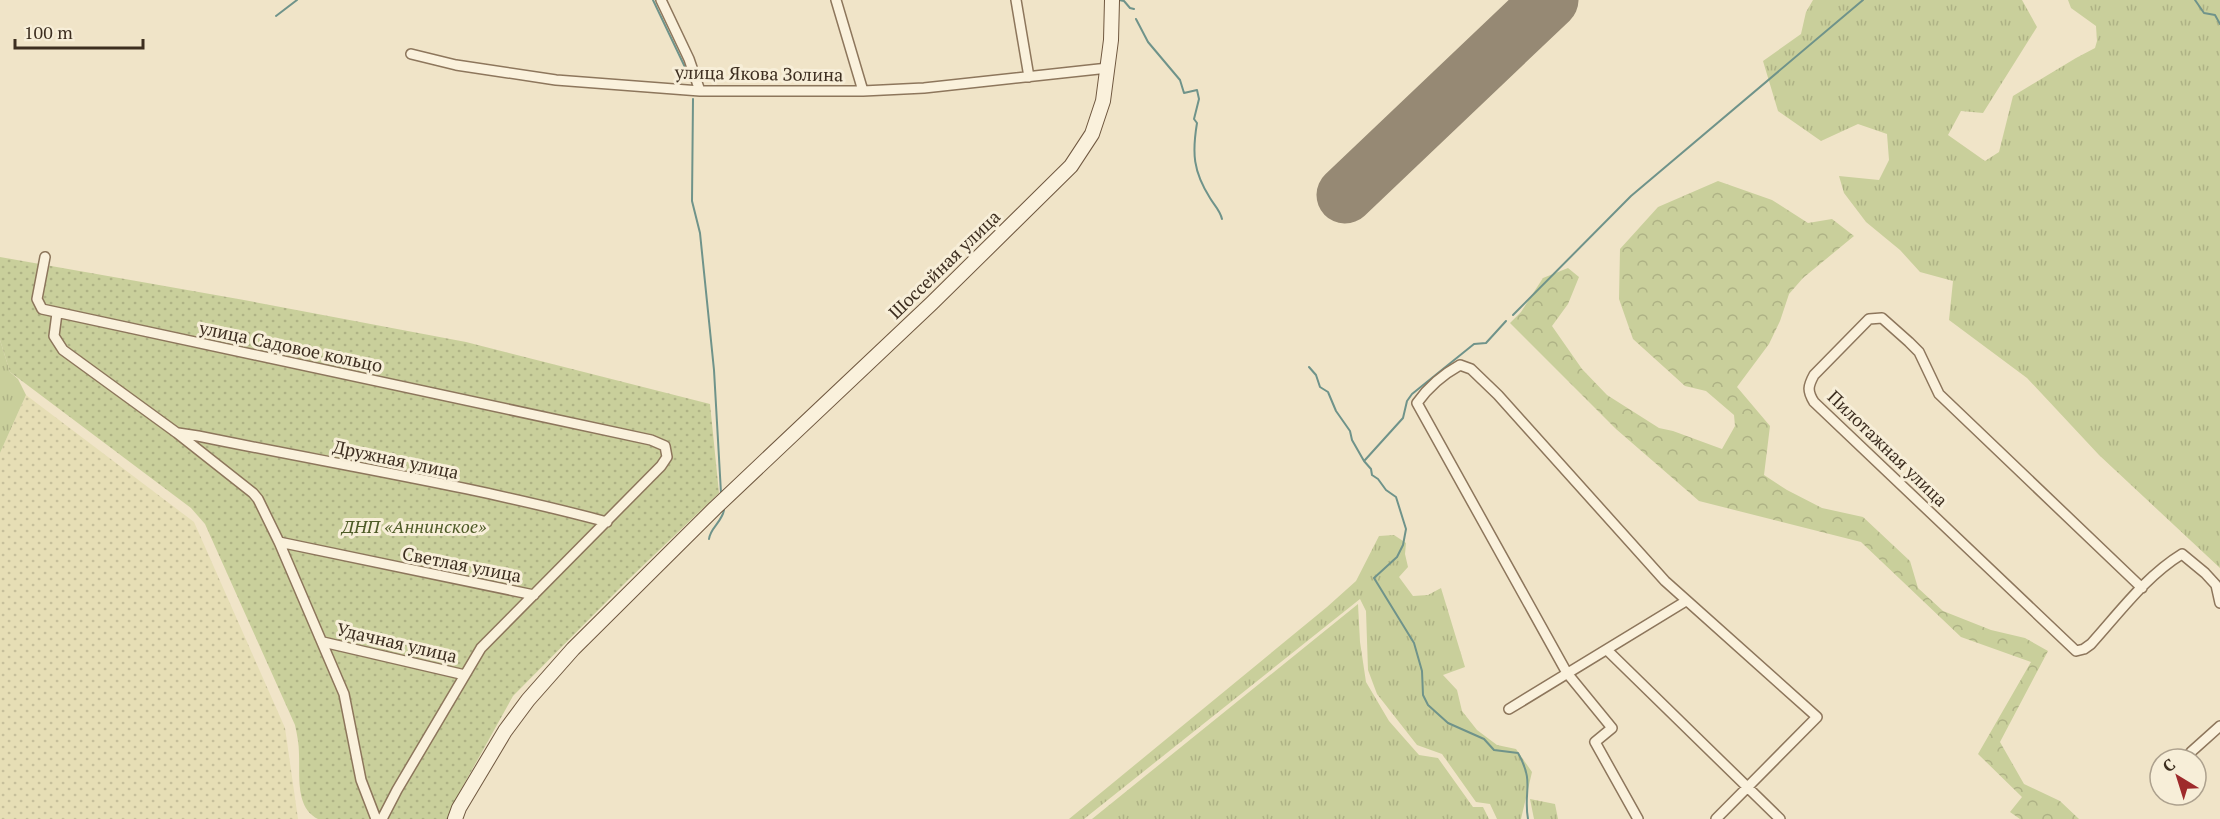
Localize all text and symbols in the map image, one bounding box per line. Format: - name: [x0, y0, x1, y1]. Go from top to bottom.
- scale bar: [15, 12, 142, 50]
- text: 100 m: [24, 20, 73, 44]
- street label: улица Якова Золина: [674, 60, 843, 86]
- street label: Шоссейная улица: [883, 204, 1005, 324]
- street label: улица Садовое кольцо: [196, 315, 385, 377]
- street label: Пилотажная улица: [1823, 384, 1953, 512]
- street label: Дружная улица: [331, 434, 461, 484]
- park label: ДНП «Аннинское»: [340, 514, 487, 538]
- street label: Светлая улица: [400, 541, 524, 587]
- street label: Удачная улица: [334, 616, 460, 668]
- north arrow: [2148, 747, 2208, 807]
- text: С: [2158, 753, 2180, 777]

